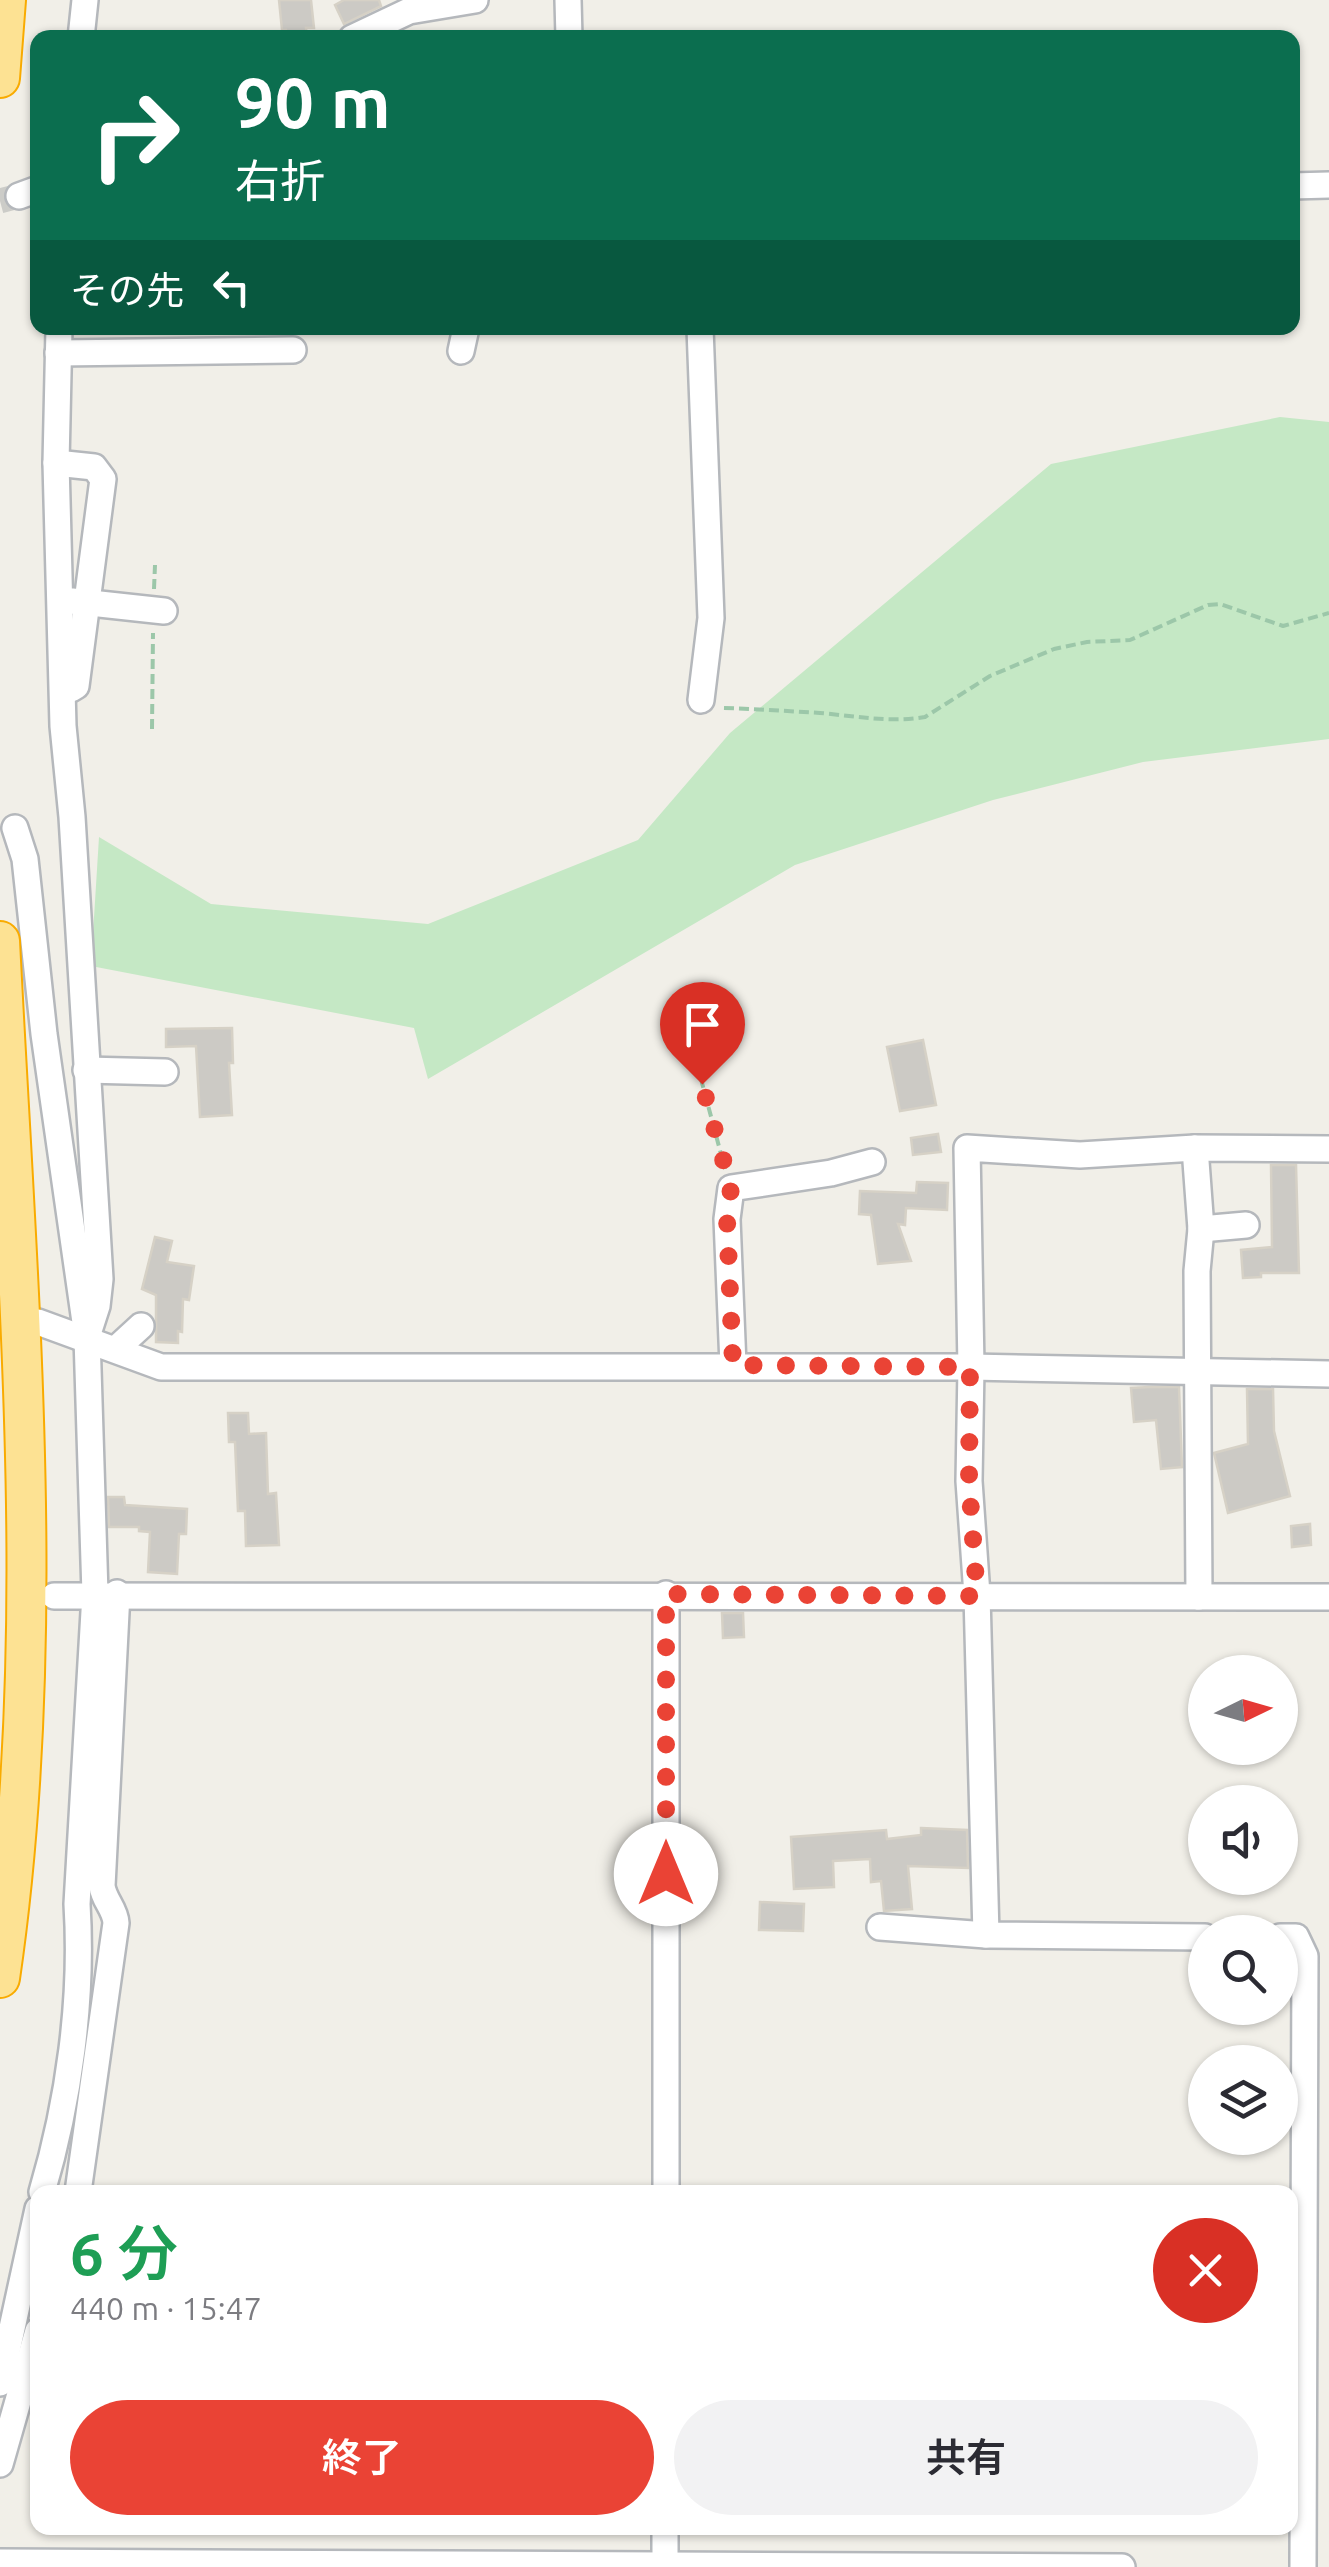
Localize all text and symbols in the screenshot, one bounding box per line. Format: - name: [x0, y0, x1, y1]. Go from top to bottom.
- text: 90 m: [235, 63, 391, 141]
- icon: right: [70, 70, 200, 200]
- text: 右折: [235, 155, 325, 206]
- icon: left: [204, 260, 259, 315]
- text: その先: [70, 269, 184, 311]
- pin: [660, 982, 745, 1085]
- icon: arrive: [675, 997, 730, 1052]
- north arrow: [1188, 1655, 1298, 1765]
- map controls: [1188, 1655, 1298, 2155]
- button: sound: [1188, 1785, 1298, 1895]
- position arrow: [614, 1822, 718, 1926]
- button: search: [1188, 1915, 1298, 2025]
- button: layers: [1188, 2045, 1298, 2155]
- button: close: [1153, 2218, 1258, 2323]
- text: 6 分: [70, 2219, 178, 2286]
- text: 440 m · 15:47: [70, 2290, 262, 2326]
- button: 終了: [70, 2400, 654, 2515]
- button: 共有: [674, 2400, 1258, 2515]

